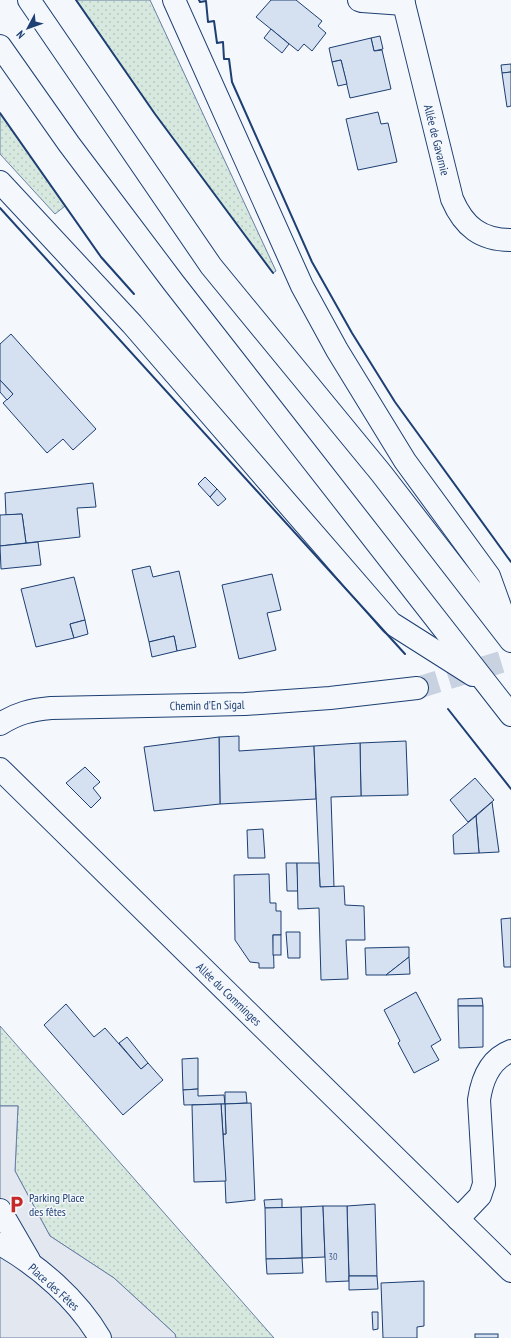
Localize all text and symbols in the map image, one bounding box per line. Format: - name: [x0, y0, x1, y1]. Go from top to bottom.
- north arrow: [8, 8, 48, 48]
- text: N: [13, 28, 28, 41]
- street label: Allée de Gavarnie: [421, 103, 453, 177]
- street label: Chemin d'En Sigal: [169, 697, 245, 713]
- street label: Allée du Comminges: [193, 959, 265, 1029]
- place label: Parking Place des fêtes: [29, 1190, 85, 1219]
- parking icon: Parking Place des fêtes: [6, 1194, 26, 1214]
- house number: 30: [329, 1250, 338, 1263]
- street label: Place des Fêtes: [25, 1260, 83, 1314]

